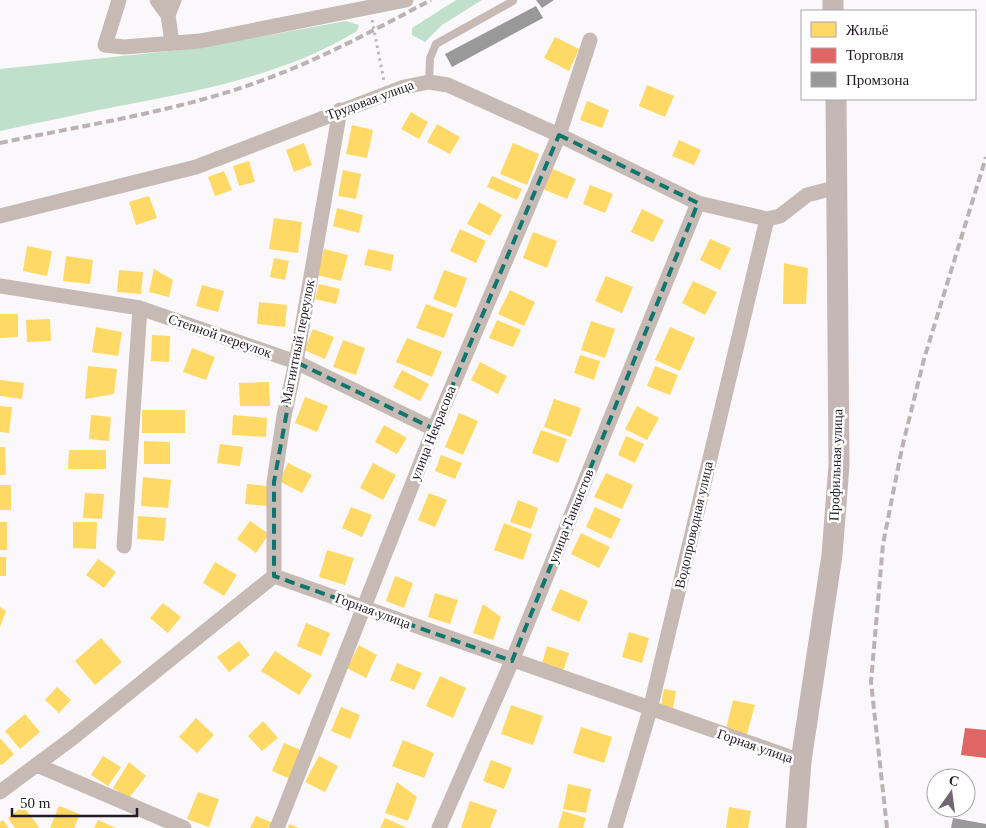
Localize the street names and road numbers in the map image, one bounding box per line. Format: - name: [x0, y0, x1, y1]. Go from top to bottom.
- street label: Трудовая улица: [324, 77, 417, 123]
- street label: Магнитный переулок: [279, 278, 318, 406]
- street label: Степной переулок: [166, 311, 274, 361]
- street label: улица Некрасова: [407, 383, 459, 482]
- street label: Профильная улица: [827, 408, 845, 521]
- street label: Водопроводная улица: [672, 459, 716, 590]
- street label: улица Танкистов: [545, 466, 597, 565]
- street label: Горная улица: [333, 590, 413, 632]
- street label: Горная улица: [715, 726, 796, 766]

